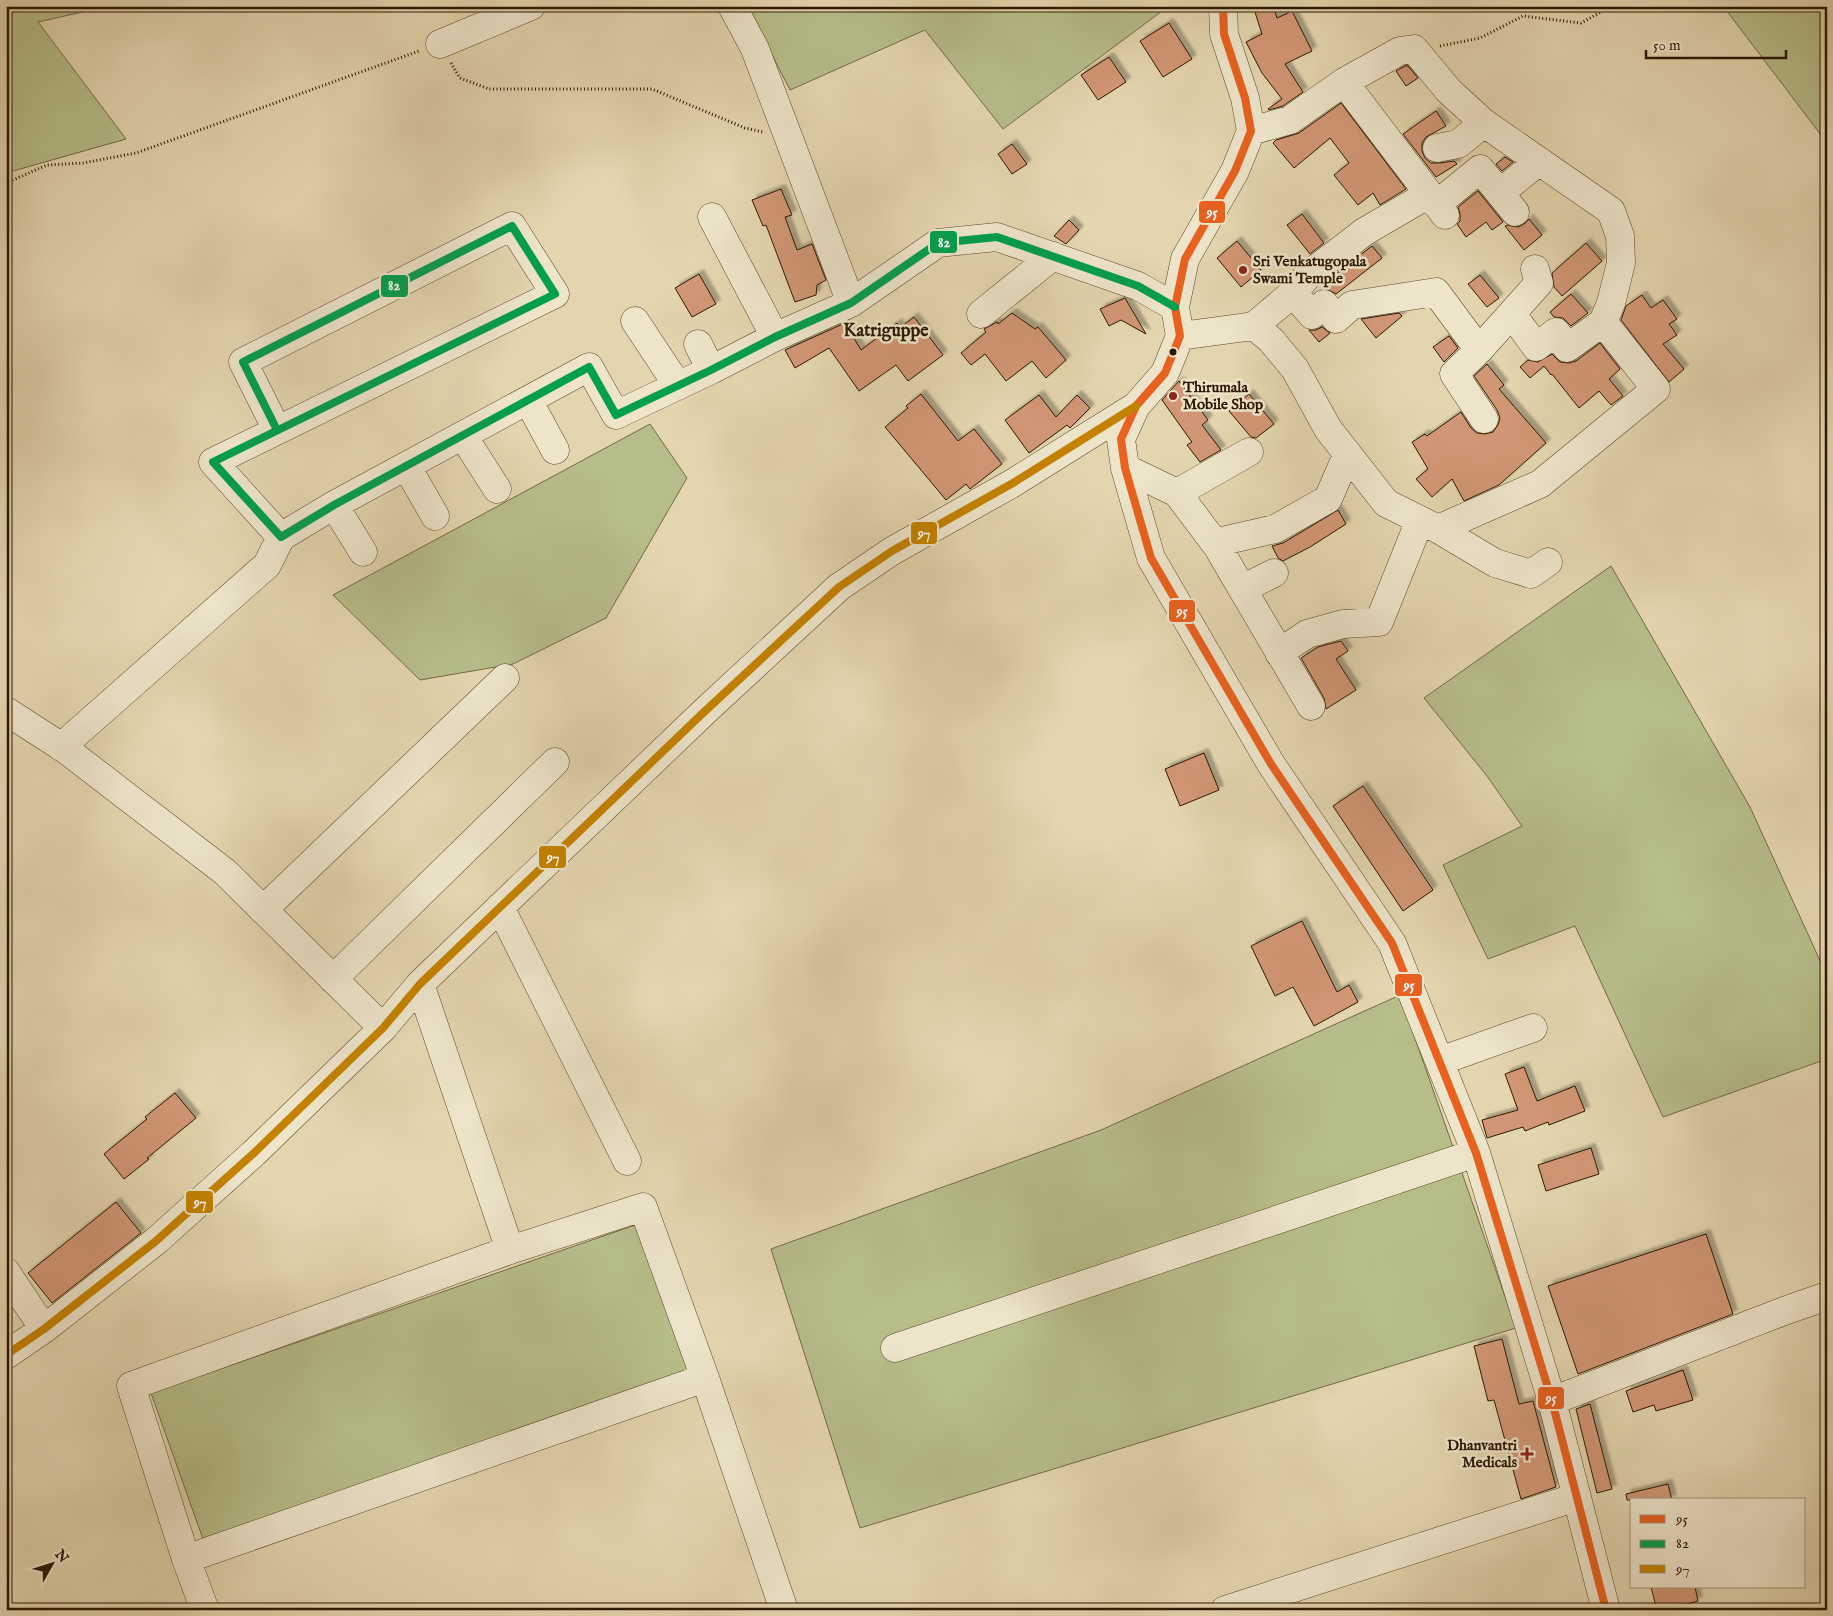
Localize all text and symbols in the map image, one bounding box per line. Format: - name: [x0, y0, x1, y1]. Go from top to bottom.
- scale bar: [1646, 28, 1786, 60]
- text: 50 m: [1653, 36, 1681, 55]
- line badge: 95: [1198, 200, 1226, 224]
- text: 95: [1205, 204, 1218, 222]
- line badge: 82: [929, 230, 958, 254]
- text: 82: [938, 234, 950, 252]
- place label: Sri Venkatugopala Swami Temple: [1253, 252, 1367, 288]
- marker: Sri Venkatugopala Swami Temple: [1237, 264, 1249, 276]
- line badge: 82: [380, 274, 409, 298]
- text: 82: [388, 277, 400, 295]
- district label: Katriguppe: [843, 320, 929, 343]
- unlabelled marker: [1168, 347, 1178, 357]
- place label: Thirumala Mobile Shop: [1182, 378, 1263, 414]
- marker: Thirumala Mobile Shop: [1167, 390, 1179, 402]
- line badge: 97: [910, 521, 938, 545]
- text: 97: [917, 525, 931, 543]
- line badge: 95: [1168, 599, 1196, 623]
- text: 95: [1175, 603, 1188, 621]
- line badge: 97: [538, 845, 567, 869]
- text: 97: [546, 849, 560, 867]
- line badge: 95: [1394, 973, 1423, 997]
- text: 95: [1402, 977, 1415, 995]
- line badge: 97: [185, 1190, 214, 1214]
- text: 97: [193, 1194, 207, 1212]
- line badge: 95: [1537, 1386, 1565, 1410]
- text: 95: [1544, 1390, 1557, 1408]
- place label: Dhanvantri Medicals: [1447, 1436, 1518, 1472]
- marker: Dhanvantri Medicals: [1521, 1448, 1533, 1460]
- legend: [1630, 1498, 1806, 1588]
- text: 95: [1675, 1510, 1689, 1529]
- text: 82: [1676, 1534, 1689, 1553]
- north arrow: [28, 1538, 78, 1588]
- text: N: [50, 1545, 72, 1567]
- text: 97: [1675, 1560, 1690, 1579]

